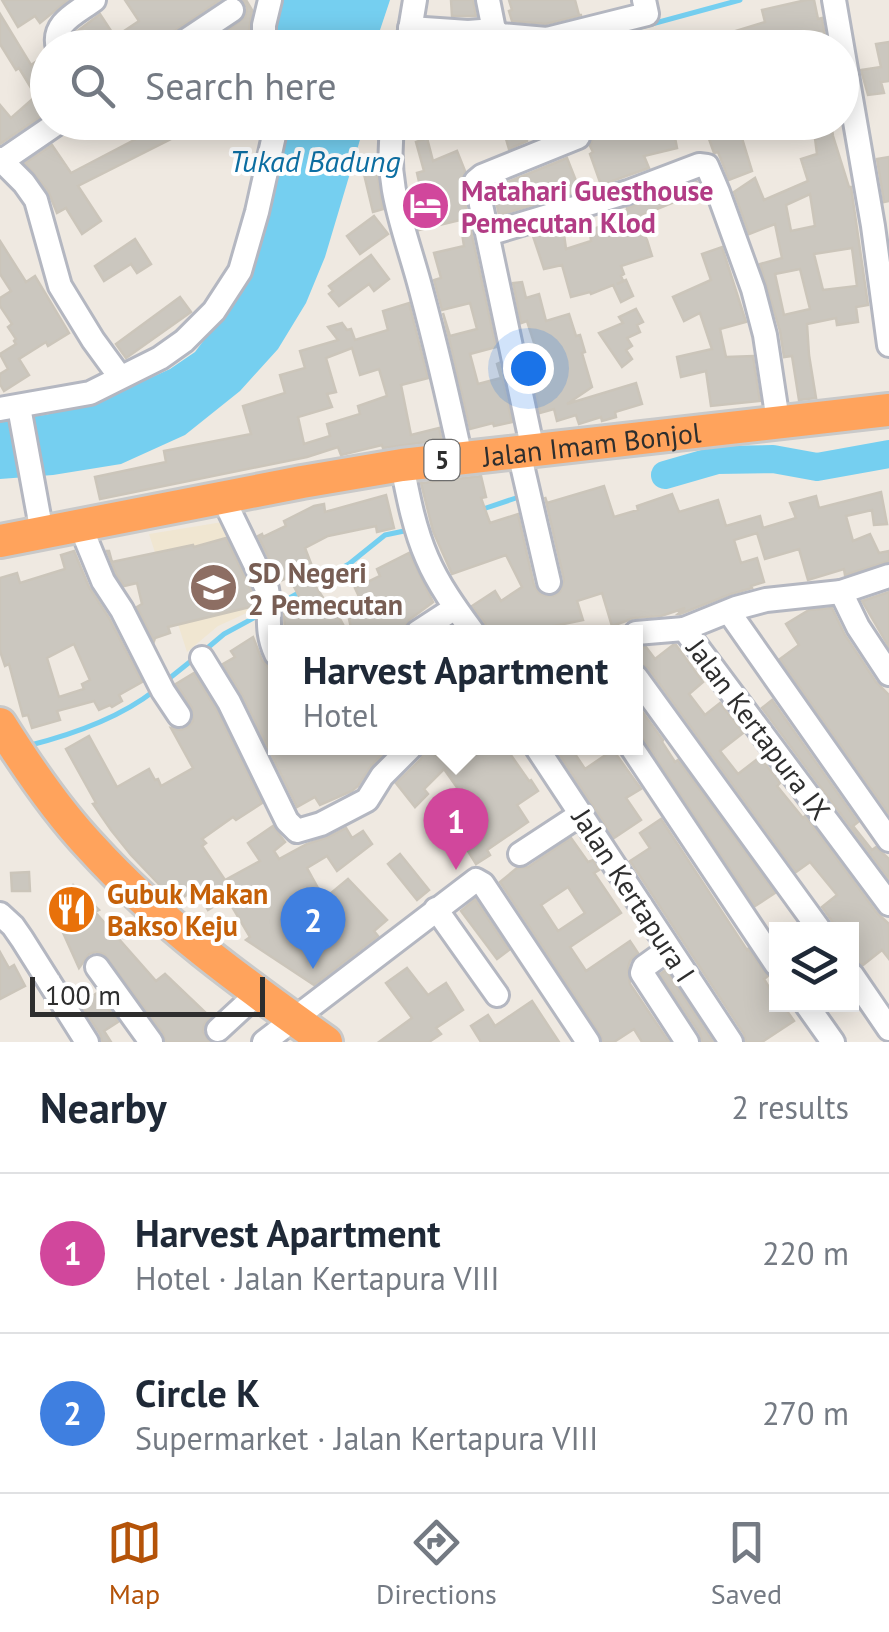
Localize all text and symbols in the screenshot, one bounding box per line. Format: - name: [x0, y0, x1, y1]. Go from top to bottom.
- search box: [30, 30, 859, 140]
- icon: search: [65, 58, 120, 113]
- text: Search here: [145, 61, 337, 110]
- water label: Tukad Badung: [229, 141, 401, 180]
- place label: Matahari Guesthouse Pemecutan Klod: [461, 172, 714, 241]
- hotel icon: Matahari Guesthouse Pemecutan Klod: [400, 180, 452, 232]
- your location: [503, 343, 554, 394]
- street label: Jalan Imam Bonjol: [480, 413, 703, 474]
- road number: 5: [424, 440, 460, 480]
- place label: SD Negeri 2 Pemecutan: [248, 554, 403, 623]
- school or university icon: SD Negeri 2 Pemecutan: [187, 562, 239, 614]
- popup: [268, 625, 643, 755]
- street label: Jalan Kertapura IX: [678, 630, 839, 827]
- text: Harvest Apartment: [303, 645, 608, 694]
- text: Hotel: [303, 694, 378, 736]
- pin: 1: [424, 788, 488, 870]
- street label: Jalan Kertapura I: [564, 800, 704, 989]
- place label: Gubuk Makan Bakso Keju: [107, 875, 268, 944]
- restaurant icon: Gubuk Makan Bakso Keju: [46, 883, 98, 935]
- pin: 2: [280, 886, 346, 969]
- map controls: [769, 922, 859, 1012]
- button: layers: [769, 922, 859, 1012]
- scale bar: [30, 972, 265, 1016]
- text: 100 m: [45, 976, 121, 1013]
- text: Nearby: [40, 1080, 167, 1135]
- text: 2 results: [731, 1086, 849, 1128]
- text: Harvest Apartment: [135, 1208, 440, 1257]
- text: 1: [63, 1232, 82, 1274]
- text: 220 m: [762, 1232, 849, 1274]
- text: Hotel · Jalan Kertapura VIII: [135, 1257, 500, 1299]
- text: Circle K: [135, 1368, 260, 1417]
- text: 2: [63, 1392, 82, 1434]
- text: 270 m: [762, 1392, 849, 1434]
- text: Supermarket · Jalan Kertapura VIII: [135, 1417, 598, 1459]
- tab: Map: [107, 1515, 162, 1612]
- tab: Directions: [376, 1515, 497, 1612]
- tab: Saved: [711, 1515, 782, 1612]

